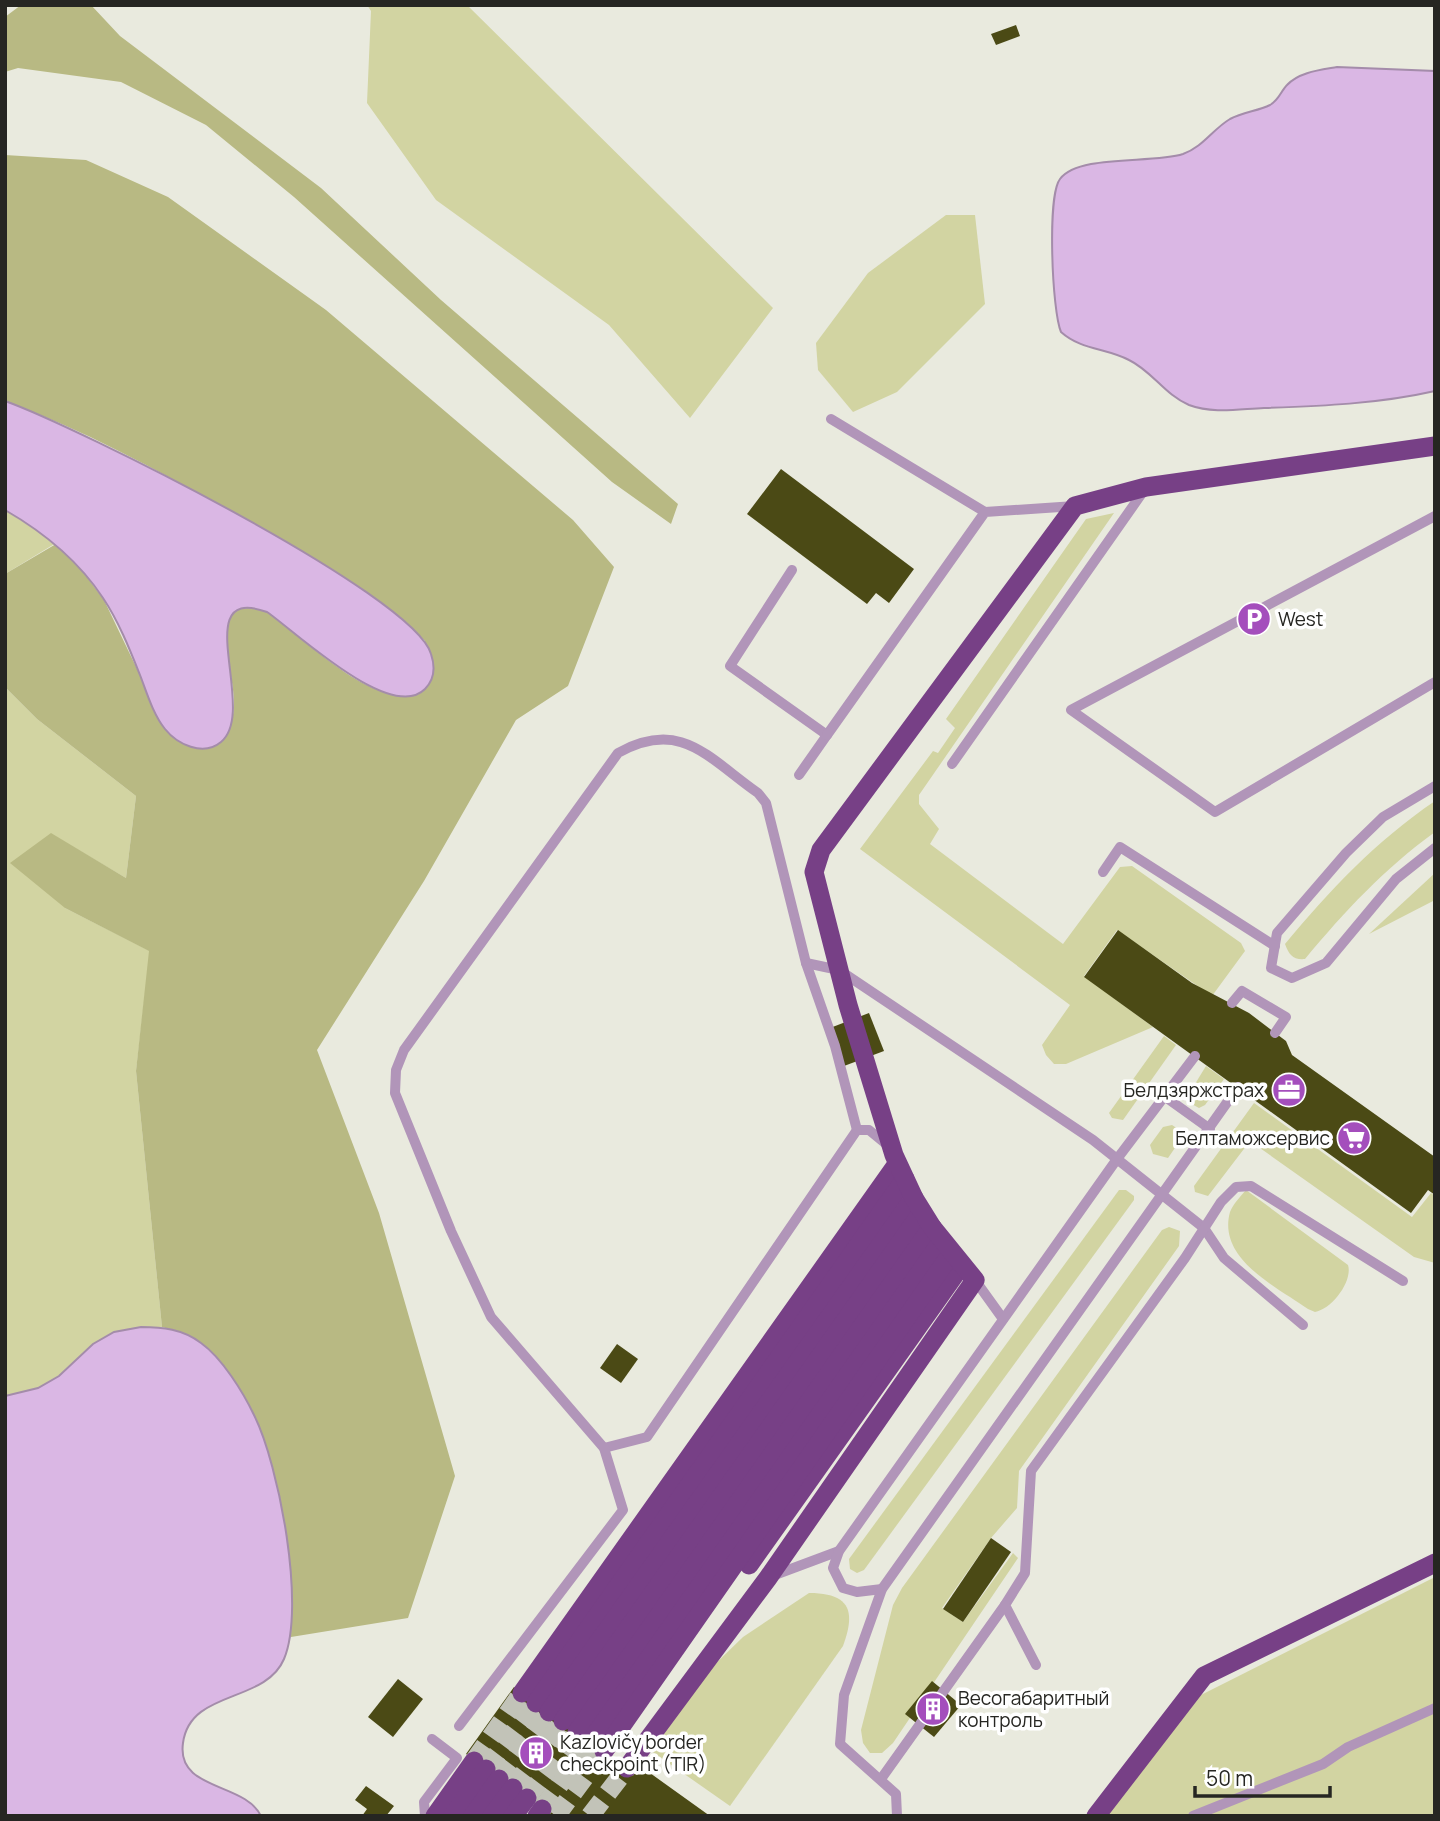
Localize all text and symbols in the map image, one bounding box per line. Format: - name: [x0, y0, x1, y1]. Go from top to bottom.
- parking icon: West: [1235, 600, 1273, 638]
- place label: West: [1278, 606, 1323, 632]
- office icon: Белдзяржстрах: [1270, 1071, 1308, 1109]
- place label: Белдзяржстрах: [1124, 1077, 1264, 1103]
- supermarket icon: Белтаможсервис: [1335, 1119, 1373, 1157]
- place label: Белтаможсервис: [1175, 1125, 1330, 1151]
- place label: Весогабаритный контроль: [958, 1685, 1109, 1733]
- building icon: Весогабаритный контроль: [914, 1690, 952, 1728]
- place label: Kazlovičy border checkpoint (TIR): [560, 1729, 706, 1777]
- building icon: Kazlovičy border checkpoint (TIR): [517, 1734, 555, 1772]
- scale bar: [1195, 1755, 1330, 1799]
- text: 50 m: [1206, 1764, 1253, 1792]

